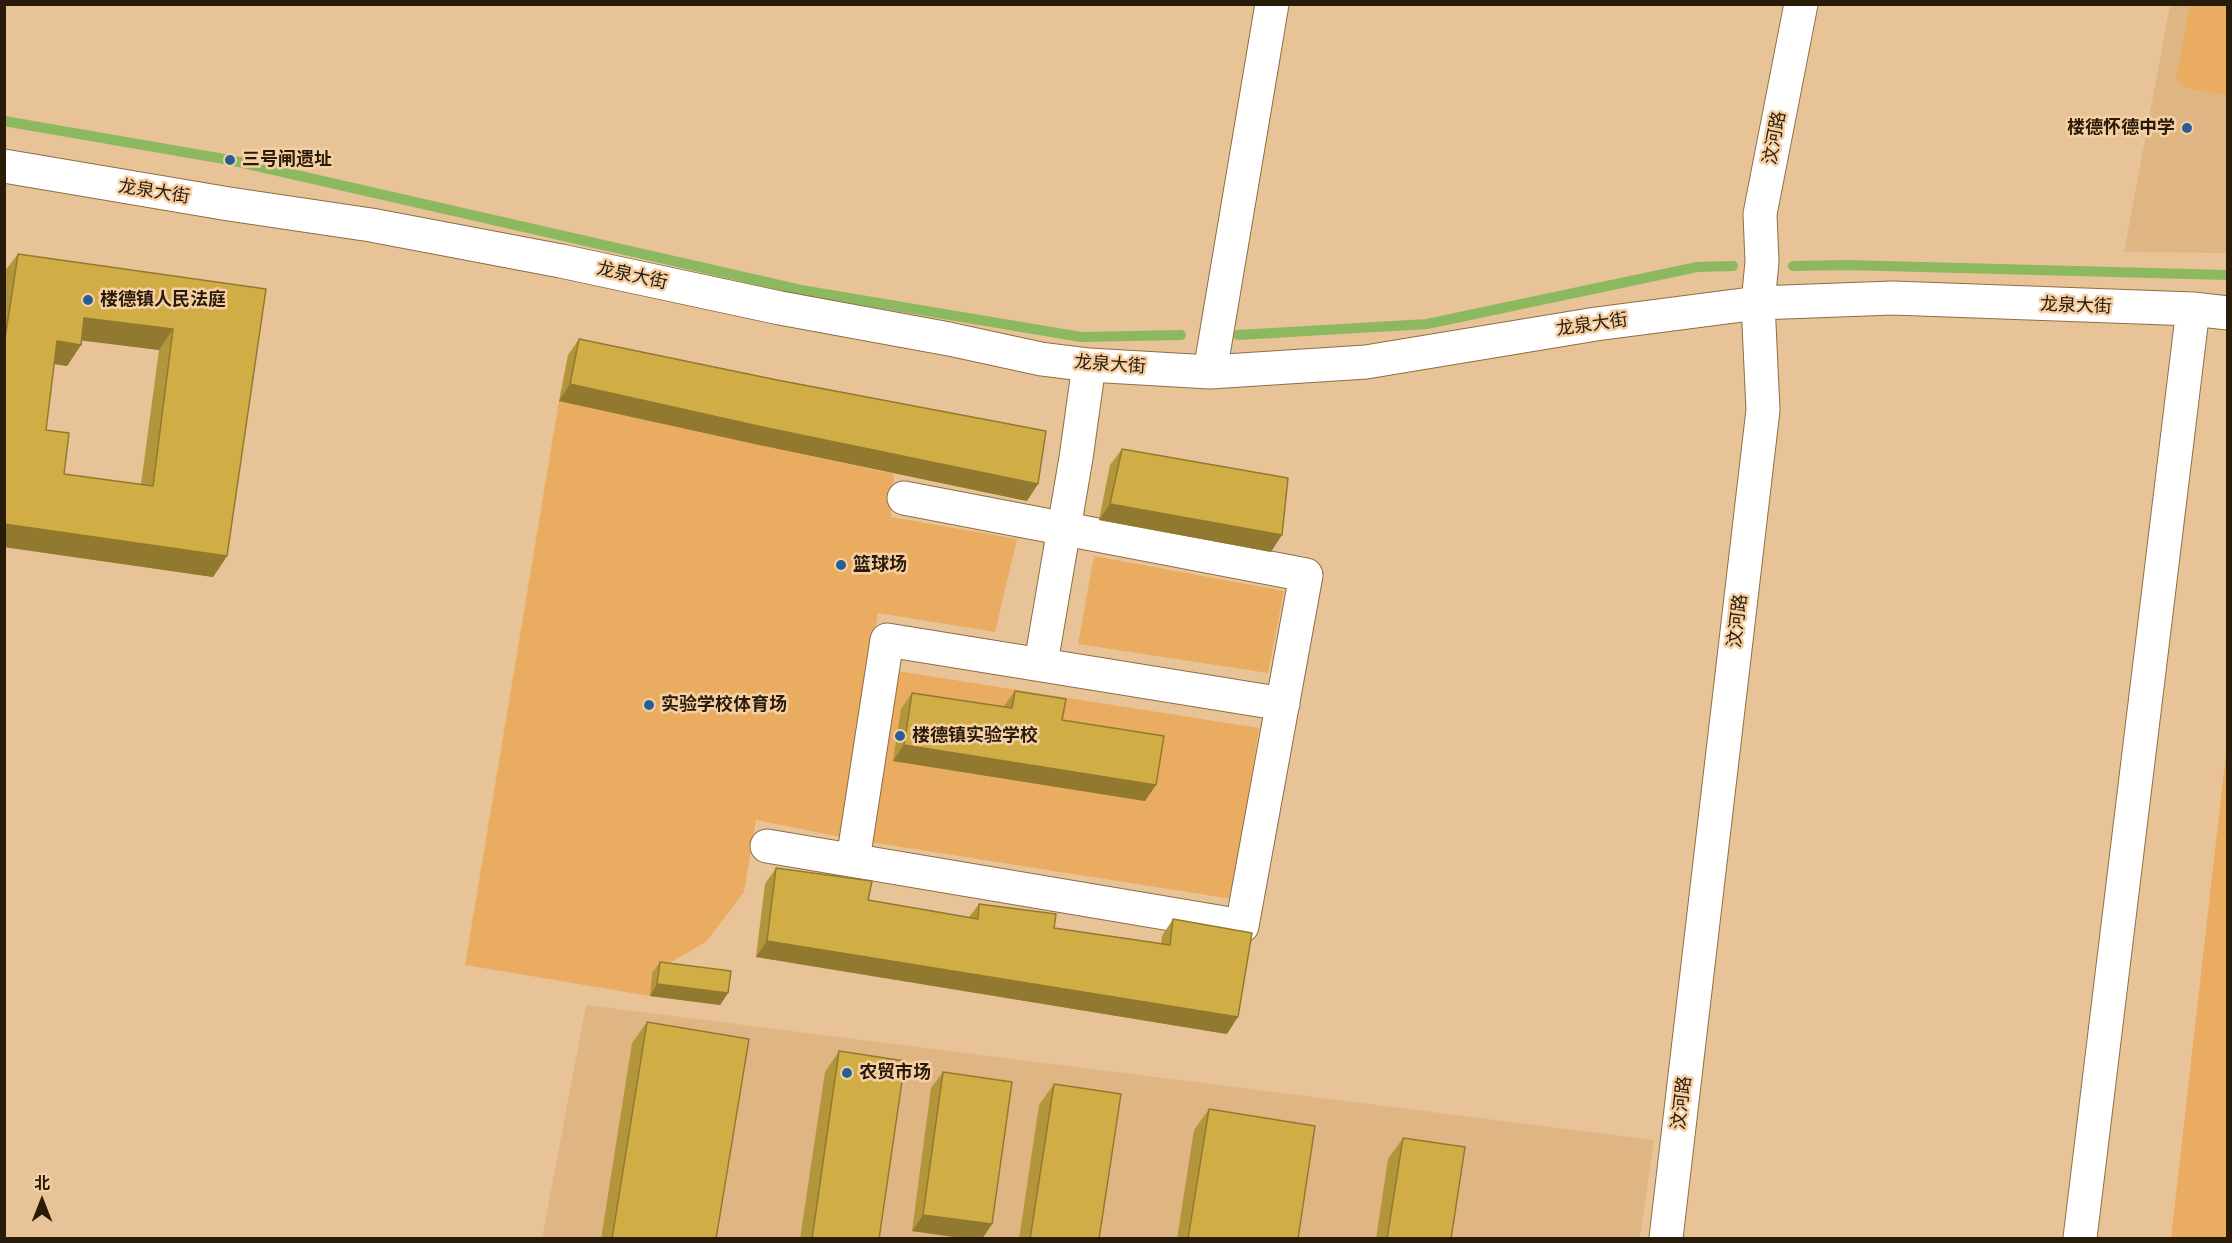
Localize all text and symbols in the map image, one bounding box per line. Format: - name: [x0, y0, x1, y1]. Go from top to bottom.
- street label: 汶河路: [1759, 109, 1791, 167]
- place label: 楼德怀德中学: [2067, 117, 2175, 139]
- marker: 楼德怀德中学: [2180, 121, 2194, 135]
- place label: 三号闸遗址: [242, 149, 332, 171]
- marker: 三号闸遗址: [223, 153, 237, 167]
- street label: 龙泉大街: [117, 176, 191, 208]
- street label: 龙泉大街: [595, 258, 669, 294]
- place label: 楼德镇人民法庭: [100, 289, 226, 311]
- marker: 楼德镇人民法庭: [81, 293, 95, 307]
- street label: 龙泉大街: [2040, 294, 2112, 318]
- street label: 龙泉大街: [1555, 309, 1629, 341]
- street label: 龙泉大街: [1073, 352, 1147, 378]
- place label: 篮球场: [853, 554, 907, 576]
- marker: 篮球场: [834, 558, 848, 572]
- street label: 汶河路: [1724, 593, 1752, 649]
- place label: 实验学校体育场: [661, 694, 787, 716]
- marker: 实验学校体育场: [642, 698, 656, 712]
- place label: 楼德镇实验学校: [912, 725, 1038, 747]
- marker: 楼德镇实验学校: [893, 729, 907, 743]
- place label: 农贸市场: [859, 1062, 931, 1084]
- marker: 农贸市场: [840, 1066, 854, 1080]
- street label: 汶河路: [1668, 1075, 1696, 1131]
- north arrow: [12, 1171, 72, 1231]
- text: 北: [34, 1172, 50, 1194]

